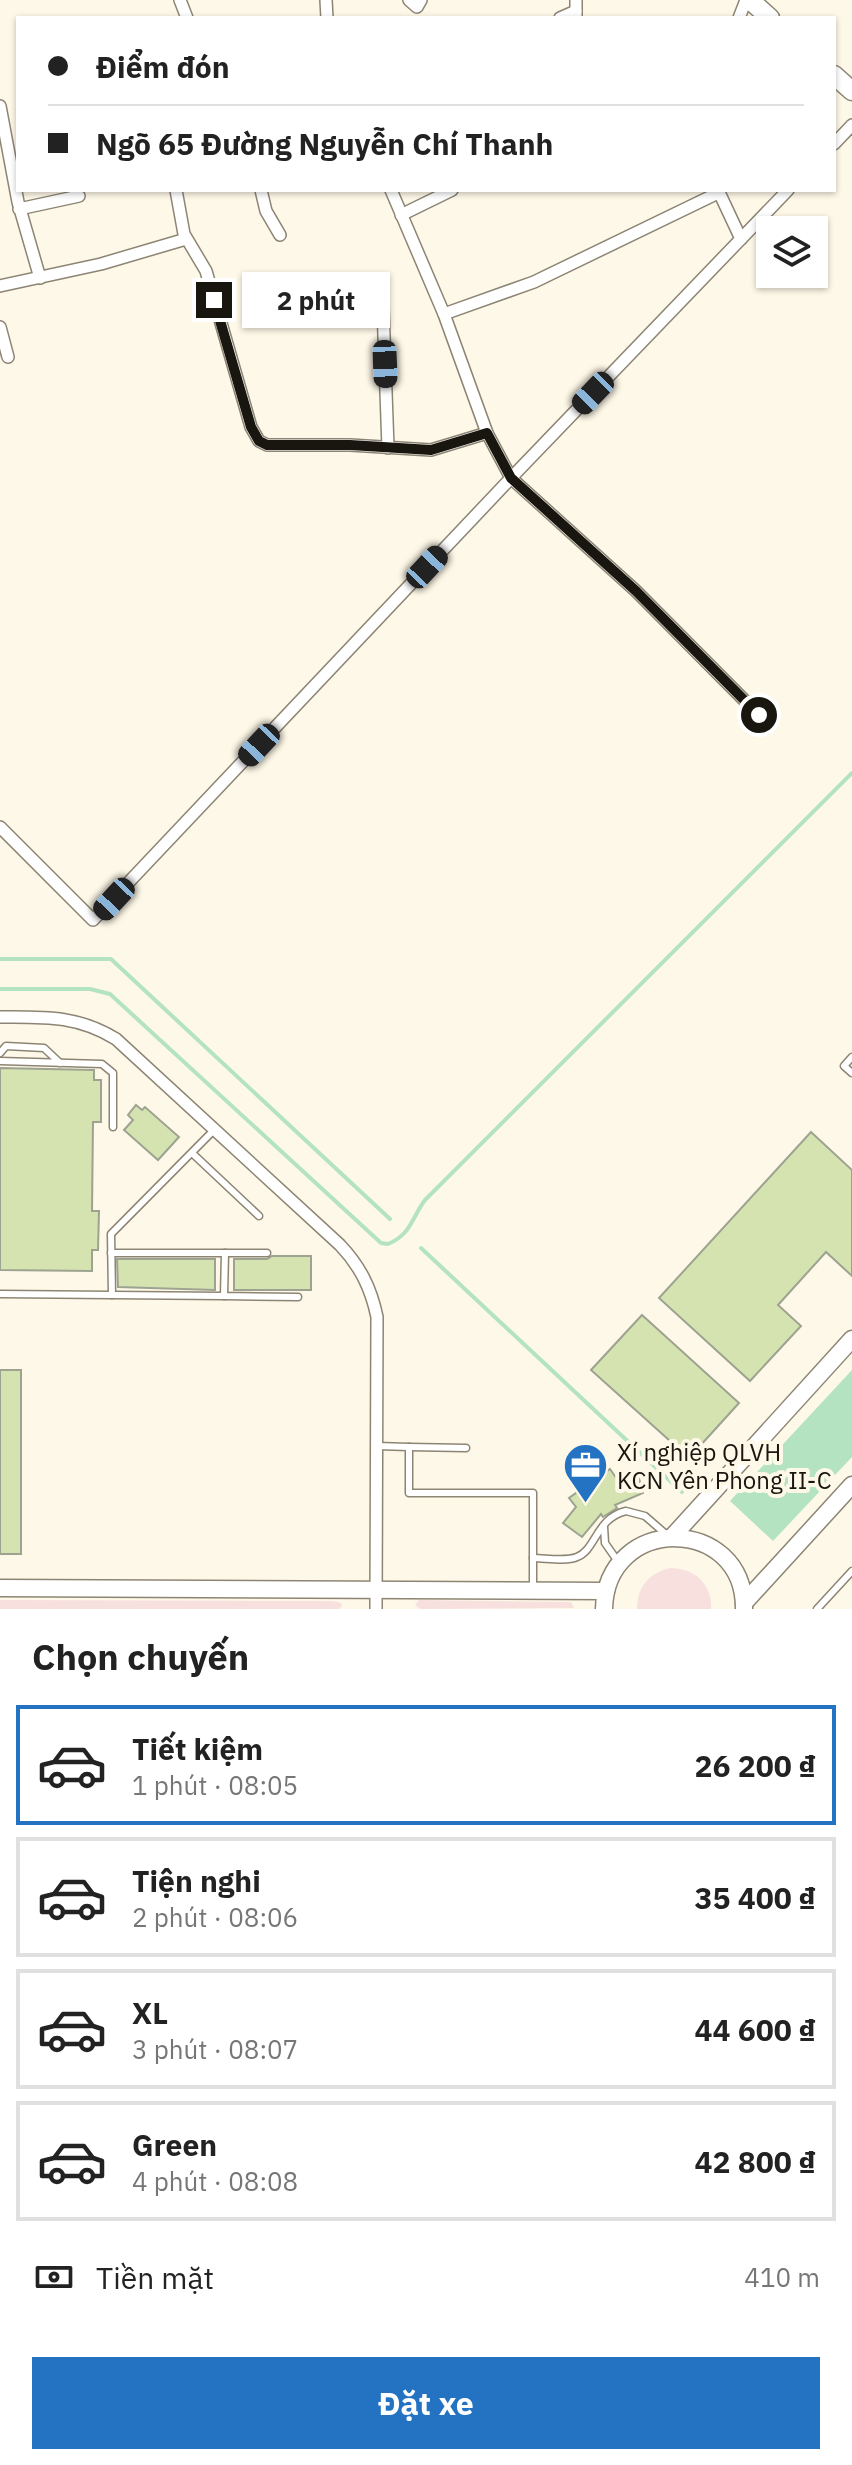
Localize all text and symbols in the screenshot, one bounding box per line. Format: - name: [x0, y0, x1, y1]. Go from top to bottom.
- text: Điểm đón: [96, 47, 230, 86]
- text: Ngõ 65 Đường Nguyễn Chí Thanh: [96, 124, 554, 163]
- map controls: [756, 216, 828, 288]
- button: layers: [756, 216, 828, 288]
- callout: 2 phút: [242, 272, 390, 328]
- route end: [196, 282, 232, 318]
- text: 2 phút: [277, 283, 355, 317]
- car: [372, 340, 398, 388]
- car: [568, 367, 618, 419]
- car: [402, 541, 452, 593]
- route start: [741, 697, 777, 733]
- car: [234, 719, 284, 771]
- car: [89, 873, 139, 925]
- place label: Xí nghiệp QLVH KCN Yên Phong II-C: [617, 1436, 832, 1496]
- office icon: Xí nghiệp QLVH KCN Yên Phong II-C: [562, 1442, 610, 1505]
- text: Chọn chuyến: [32, 1633, 249, 1680]
- icon: car: [36, 1729, 108, 1801]
- text: Tiết kiệm: [132, 1729, 263, 1768]
- text: 26 200 ₫: [695, 1746, 816, 1785]
- text: 1 phút · 08:05: [132, 1768, 298, 1802]
- icon: car: [36, 1861, 108, 1933]
- text: Tiện nghi: [132, 1861, 261, 1900]
- text: 35 400 ₫: [695, 1878, 816, 1917]
- text: 2 phút · 08:06: [132, 1900, 298, 1934]
- icon: car: [36, 1993, 108, 2065]
- text: XL: [132, 1993, 168, 2032]
- text: 44 600 ₫: [695, 2010, 816, 2049]
- text: 3 phút · 08:07: [132, 2032, 298, 2066]
- icon: car: [36, 2125, 108, 2197]
- text: Green: [132, 2125, 217, 2164]
- text: 42 800 ₫: [695, 2142, 816, 2181]
- text: 4 phút · 08:08: [132, 2164, 298, 2198]
- icon: cash: [32, 2255, 76, 2299]
- text: Tiền mặt: [96, 2258, 214, 2297]
- text: 410 m: [744, 2260, 820, 2294]
- button: Đặt xe: [32, 2357, 820, 2449]

